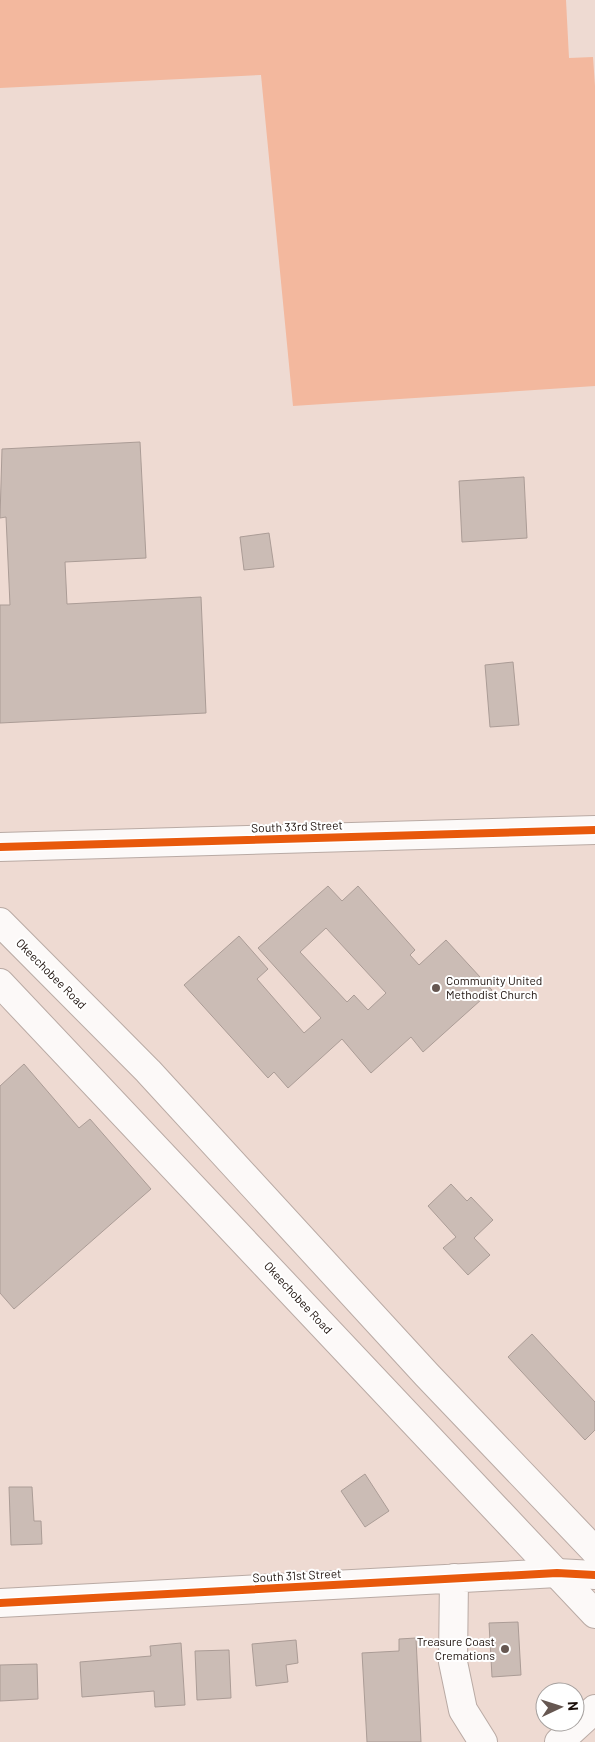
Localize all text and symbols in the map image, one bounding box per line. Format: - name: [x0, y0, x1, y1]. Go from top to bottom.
- street label: South 33rd Street: [251, 817, 343, 835]
- street label: Okeechobee Road: [14, 935, 90, 1011]
- place label: Community United Methodist Church: [446, 973, 542, 1001]
- marker: Community United Methodist Church: [430, 982, 442, 994]
- street label: Okeechobee Road: [262, 1258, 336, 1336]
- street label: South 31st Street: [252, 1566, 342, 1584]
- place label: Treasure Coast Cremations: [417, 1634, 495, 1662]
- marker: Treasure Coast Cremations: [499, 1643, 511, 1655]
- north arrow: [535, 1682, 585, 1732]
- text: N: [565, 1701, 582, 1711]

